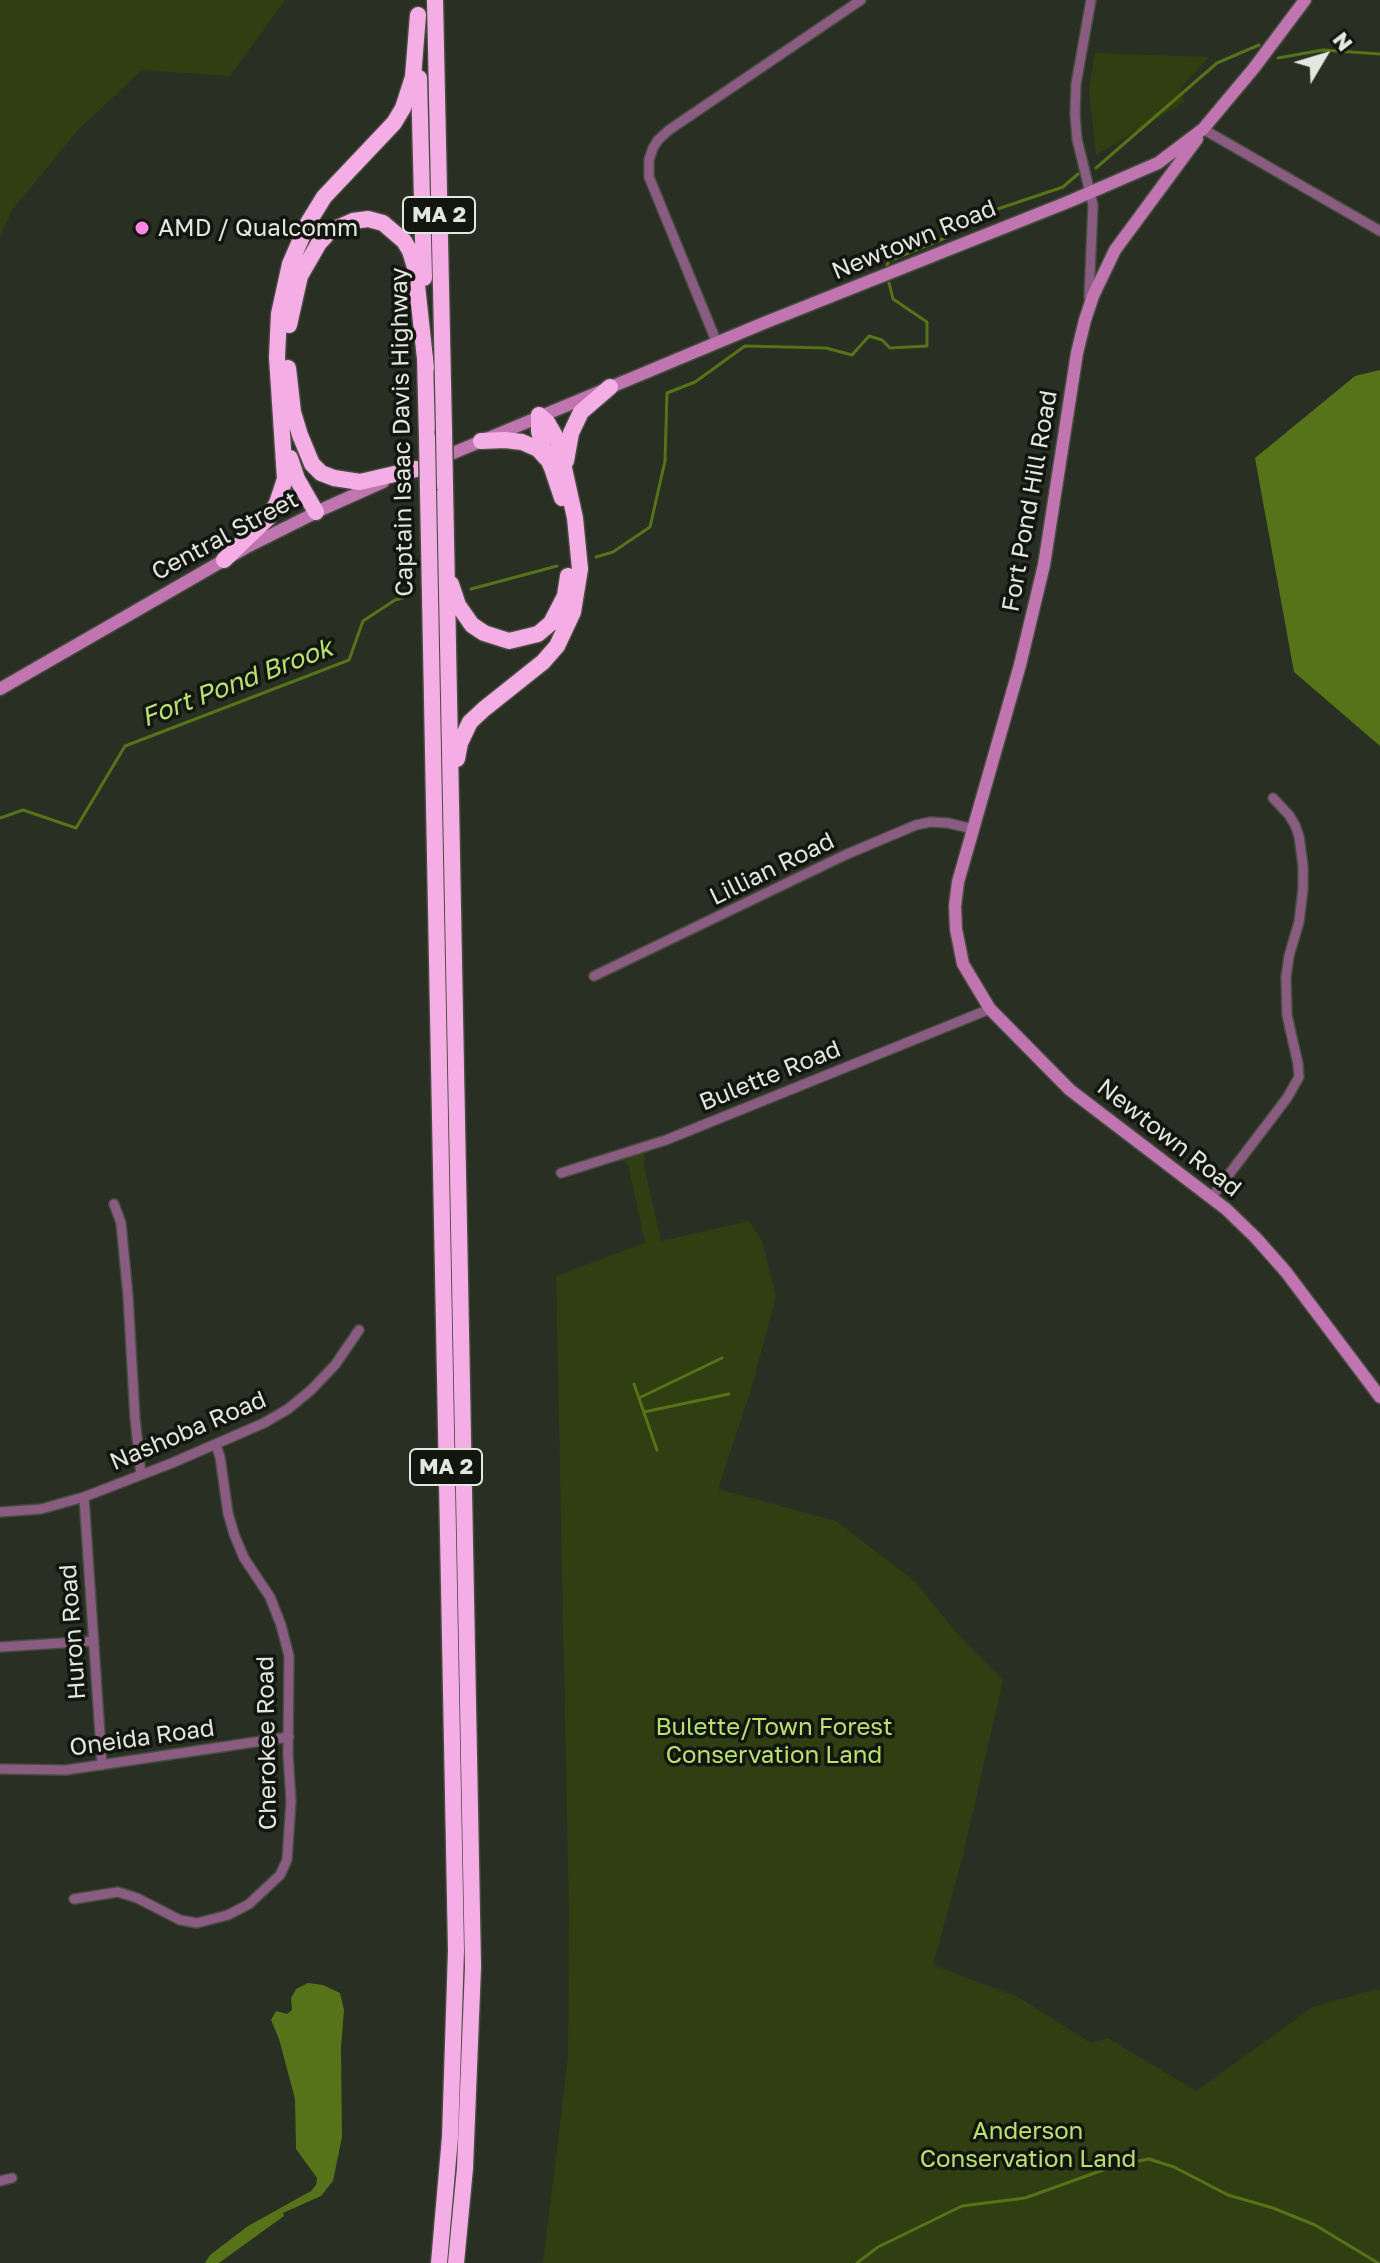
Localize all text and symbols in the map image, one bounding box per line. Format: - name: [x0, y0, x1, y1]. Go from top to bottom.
- north arrow: [1284, 16, 1364, 96]
- text: N: [1328, 26, 1359, 56]
- street label: Newtown Road: [828, 194, 1000, 286]
- road number: MA 2: [403, 197, 475, 233]
- place label: AMD / Qualcomm: [158, 214, 358, 242]
- marker: AMD / Qualcomm: [133, 219, 151, 237]
- street label: Captain Isaac Davis Highway: [385, 267, 419, 597]
- street label: Fort Pond Hill Road: [996, 388, 1064, 614]
- street label: Central Street: [147, 485, 303, 587]
- water label: Fort Pond Brook: [137, 632, 337, 734]
- street label: Lillian Road: [705, 826, 839, 912]
- street label: Bulette Road: [695, 1035, 845, 1117]
- street label: Newtown Road: [1091, 1073, 1247, 1203]
- street label: Nashoba Road: [106, 1385, 270, 1477]
- road number: MA 2: [410, 1449, 482, 1485]
- street label: Huron Road: [54, 1563, 92, 1701]
- street label: Cherokee Road: [251, 1656, 283, 1830]
- park label: Bulette/Town Forest Conservation Land: [655, 1713, 893, 1769]
- street label: Oneida Road: [68, 1714, 216, 1762]
- park label: Anderson Conservation Land: [920, 2117, 1136, 2173]

